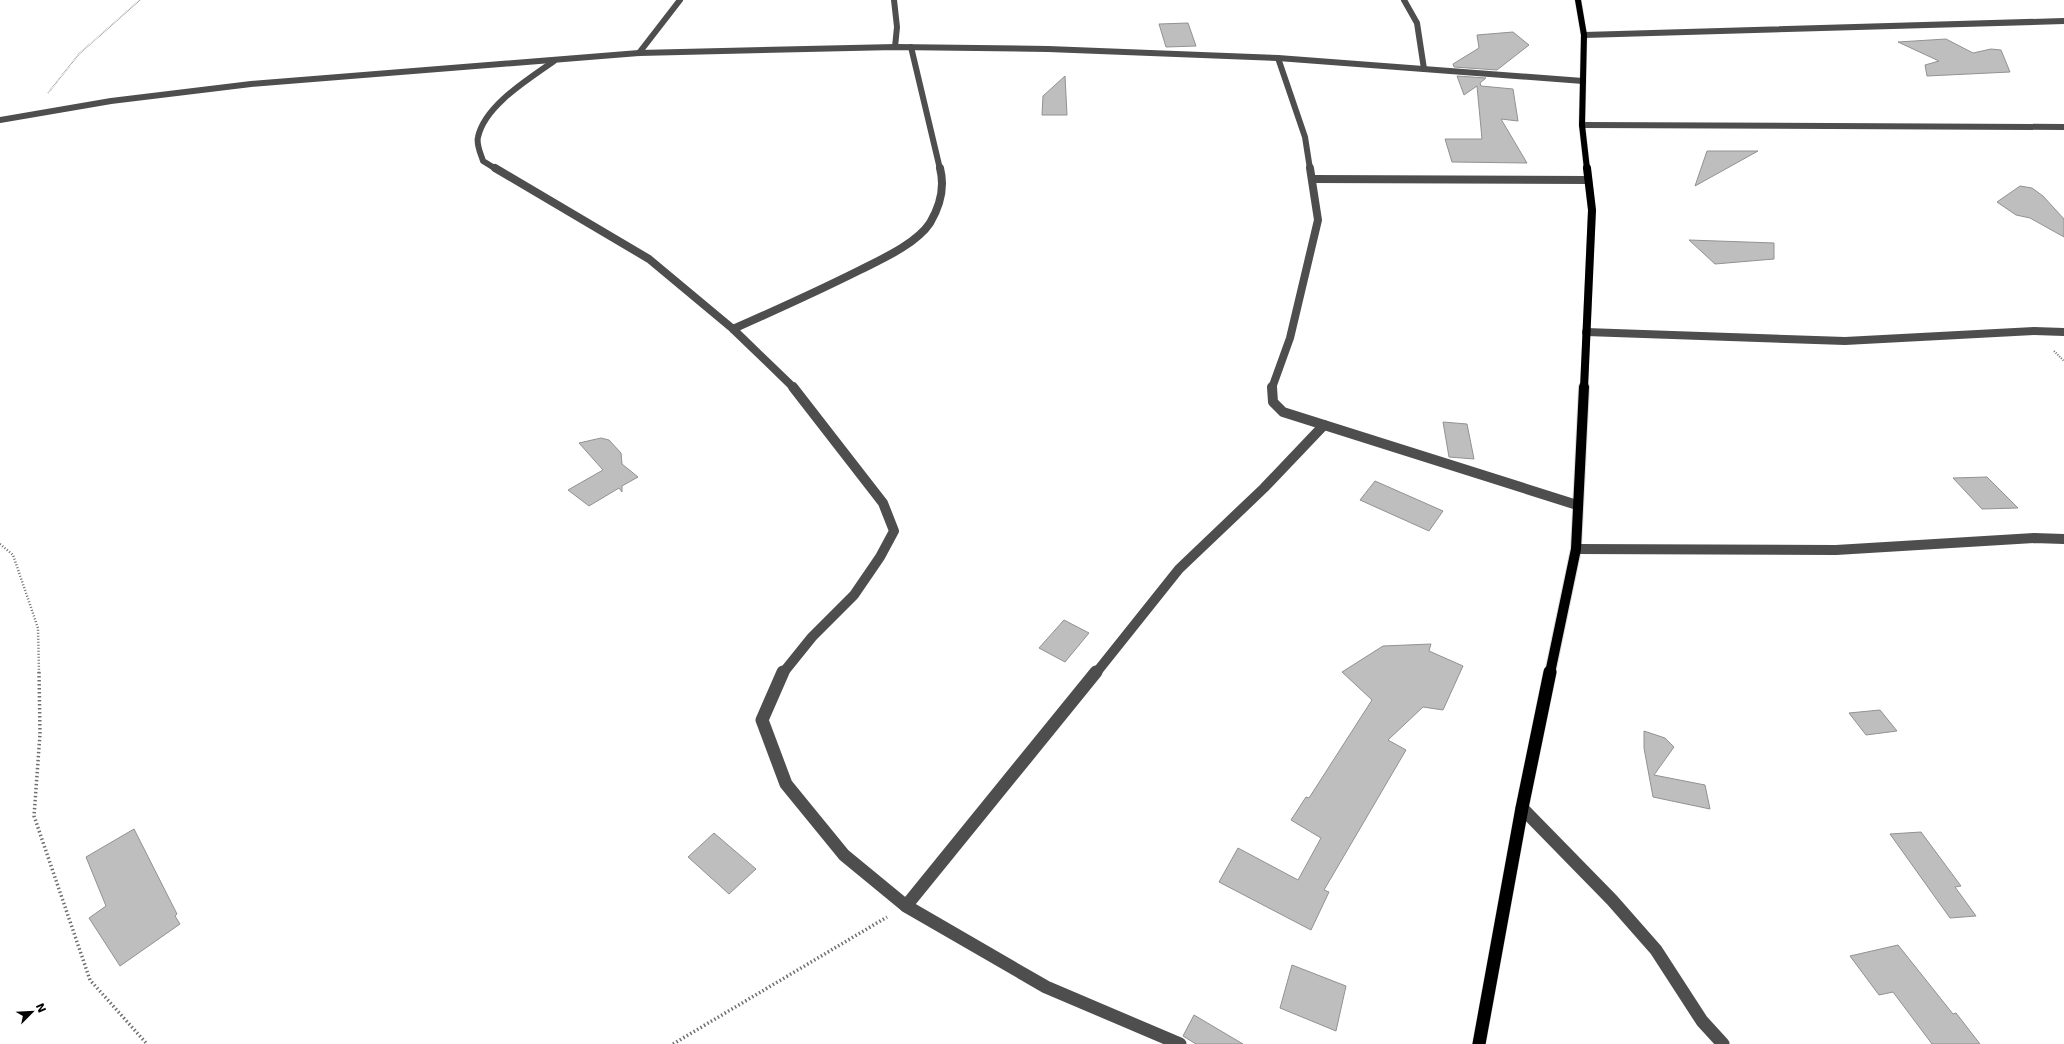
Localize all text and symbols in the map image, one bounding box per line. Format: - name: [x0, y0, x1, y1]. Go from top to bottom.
- north arrow: [12, 992, 52, 1032]
- text: N: [33, 1001, 48, 1015]

